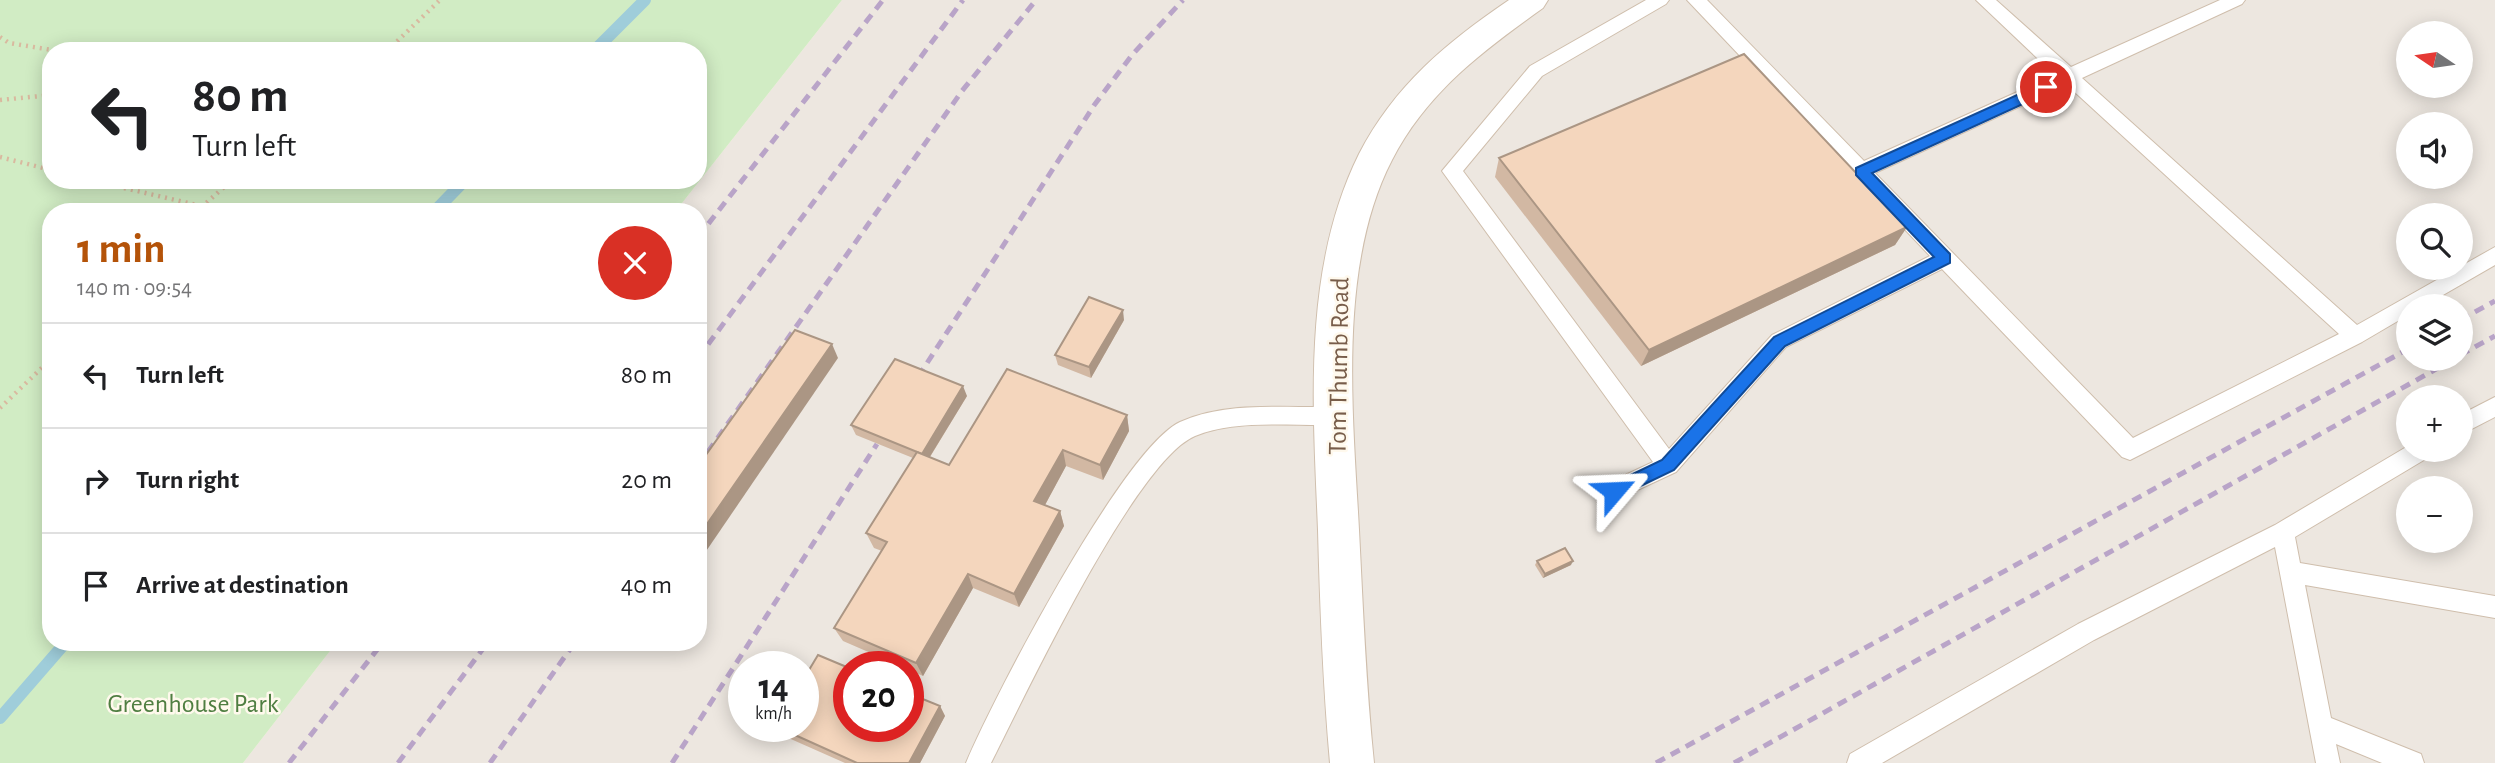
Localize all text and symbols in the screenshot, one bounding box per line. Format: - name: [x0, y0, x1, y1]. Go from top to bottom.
- north arrow: [2396, 21, 2473, 98]
- map controls: [2396, 21, 2473, 553]
- pin: [2016, 57, 2076, 117]
- icon: arrive: [2027, 68, 2065, 106]
- icon: left: [77, 70, 168, 161]
- text: 80 m: [192, 72, 289, 121]
- button: sound: [2396, 112, 2473, 189]
- text: Turn left: [192, 130, 296, 162]
- button: search: [2396, 203, 2473, 280]
- button: close: [598, 226, 672, 300]
- text: 1 min: [77, 228, 166, 270]
- text: 140 m · 09:54: [77, 277, 192, 300]
- street label: Tom Thumb Road: [1324, 277, 1354, 455]
- button: layers: [2396, 294, 2473, 371]
- icon: left: [77, 357, 115, 395]
- text: Turn left: [136, 362, 224, 388]
- text: 80 m: [621, 362, 672, 388]
- button: +: [2396, 385, 2473, 462]
- position arrow: [1577, 454, 1651, 528]
- icon: right: [77, 462, 115, 500]
- text: Turn right: [136, 467, 239, 493]
- text: 20 m: [621, 467, 672, 493]
- button: −: [2396, 476, 2473, 553]
- icon: arrive: [77, 567, 115, 605]
- text: Arrive at destination: [136, 572, 349, 598]
- text: 40 m: [621, 572, 672, 598]
- speed limit sign: 20: [833, 651, 924, 742]
- text: 14: [758, 670, 789, 705]
- park label: Greenhouse Park: [107, 691, 279, 717]
- text: km/h: [755, 705, 792, 723]

